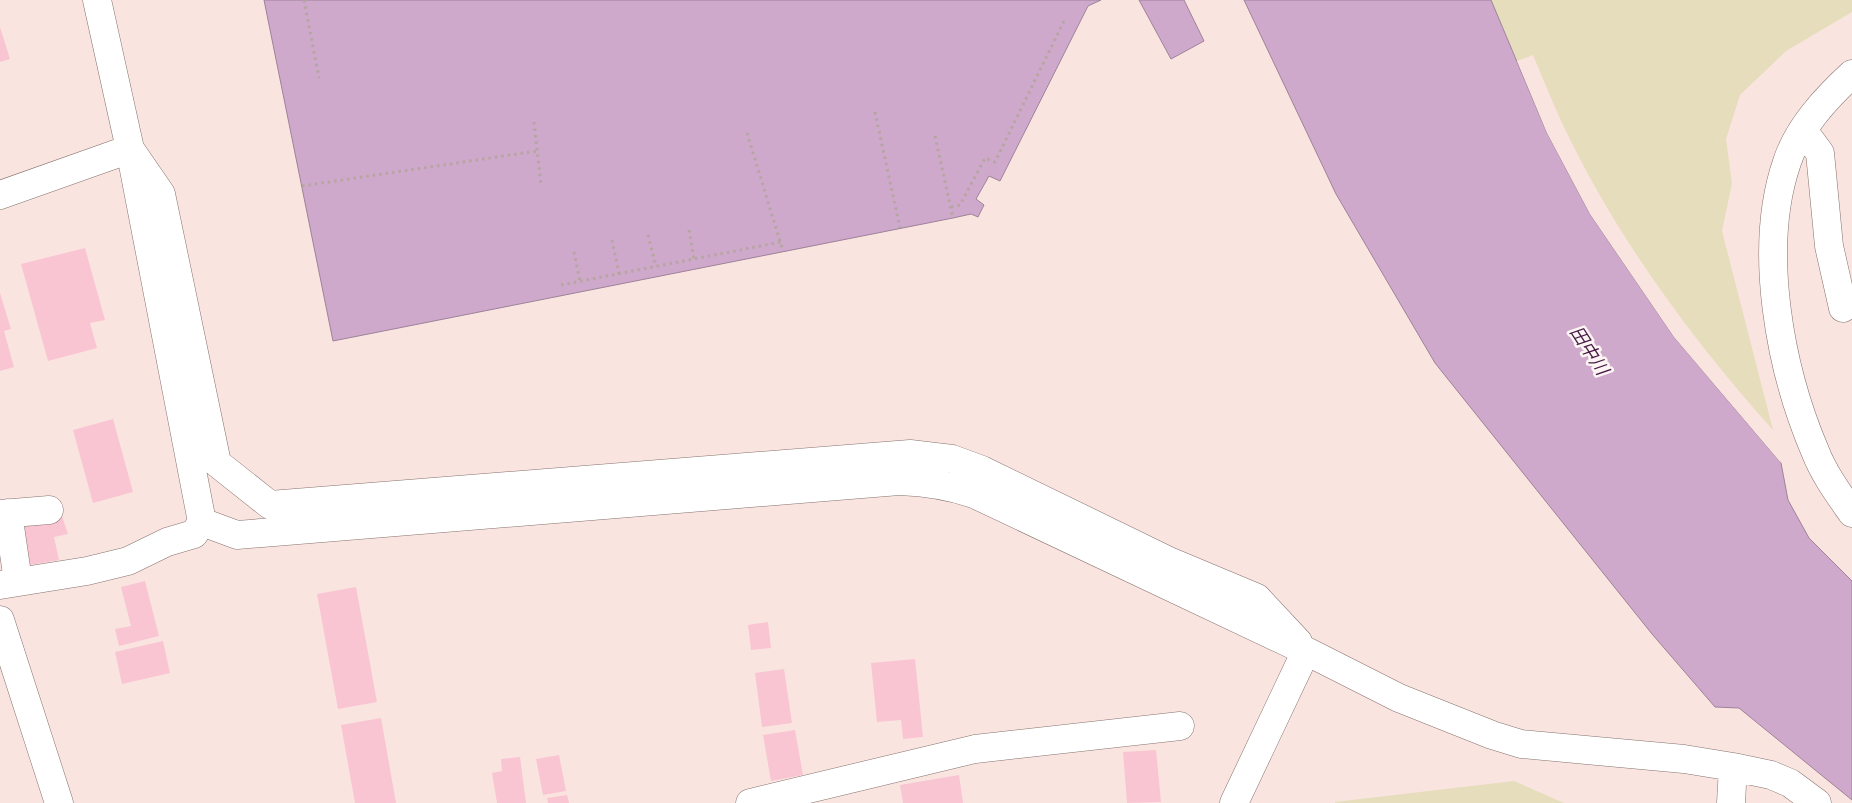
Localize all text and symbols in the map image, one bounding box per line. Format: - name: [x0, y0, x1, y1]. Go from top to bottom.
- water label: 田中川: [1565, 321, 1616, 381]

